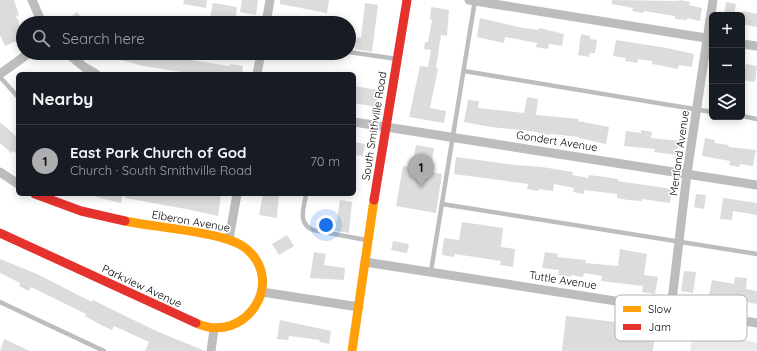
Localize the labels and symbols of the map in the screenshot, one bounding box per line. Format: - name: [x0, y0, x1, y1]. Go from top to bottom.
- street label: South Smithville Road: [358, 70, 390, 182]
- street label: Mertland Avenue: [666, 109, 692, 197]
- street label: Gondert Avenue: [515, 128, 599, 154]
- pin: 1: [408, 154, 434, 187]
- street label: Elberon Avenue: [151, 207, 231, 235]
- your location: [316, 215, 336, 235]
- street label: Parkview Avenue: [100, 261, 184, 311]
- street label: Tuttle Avenue: [528, 268, 598, 292]
- legend: [615, 295, 747, 341]
- text: Slow: [648, 302, 672, 316]
- text: Jam: [648, 320, 671, 334]

